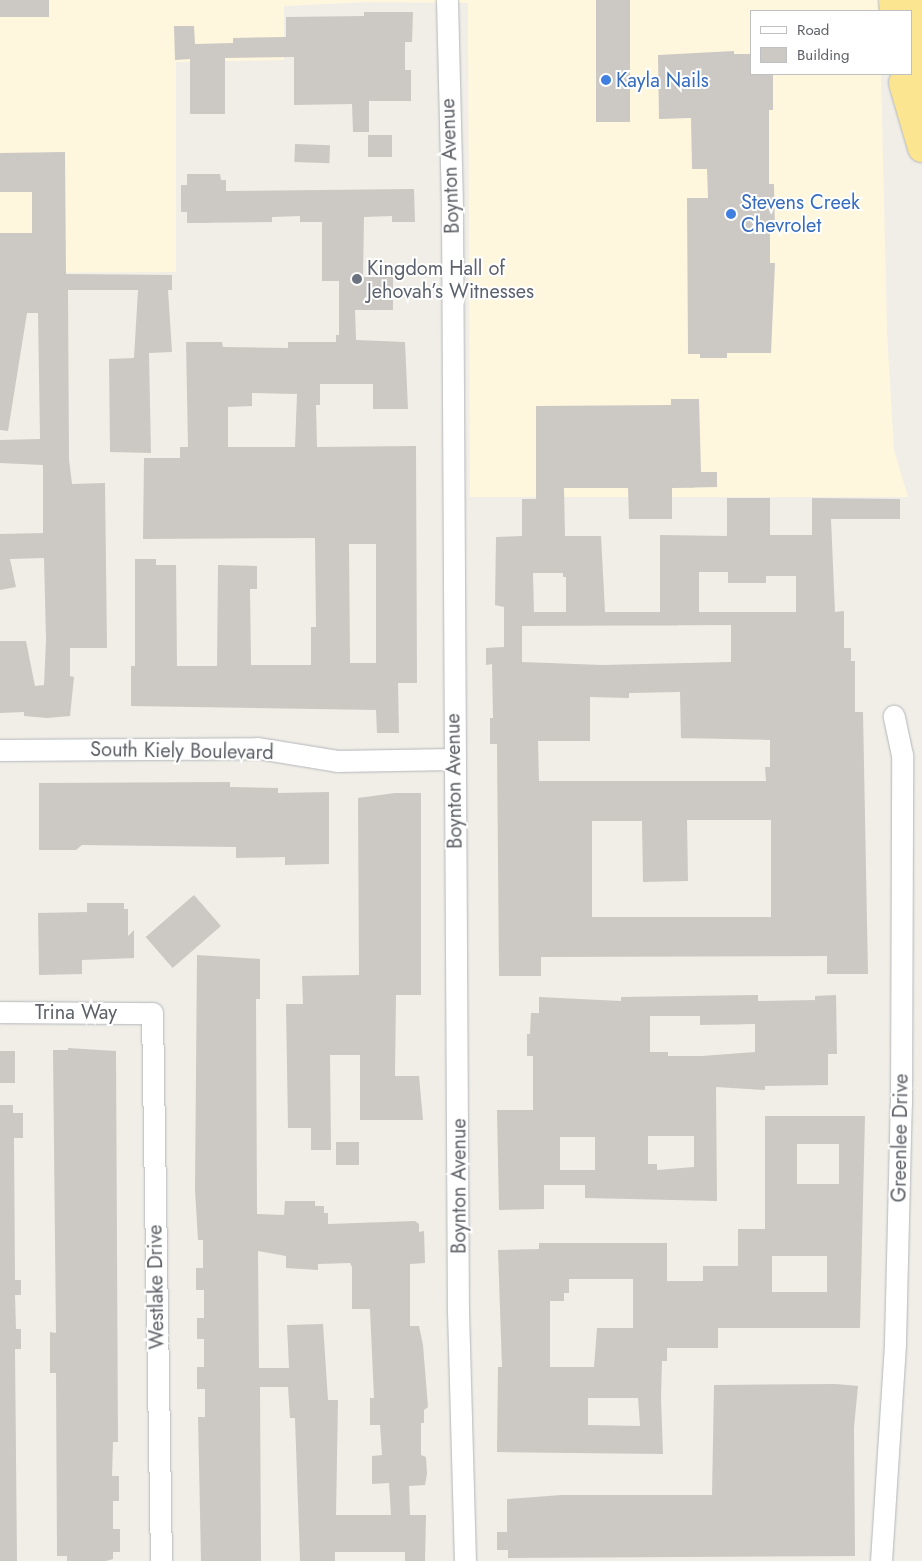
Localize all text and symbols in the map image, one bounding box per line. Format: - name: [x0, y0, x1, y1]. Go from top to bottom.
- legend: [750, 10, 912, 75]
- text: Road: [797, 19, 829, 41]
- text: Building: [797, 44, 849, 66]
- place label: Kayla Nails: [616, 68, 709, 92]
- marker: Kayla Nails: [600, 74, 612, 86]
- street label: Boynton Avenue: [436, 98, 464, 234]
- place label: Stevens Creek Chevrolet: [741, 190, 860, 237]
- marker: Stevens Creek Chevrolet: [725, 208, 737, 220]
- place label: Kingdom Hall of Jehovah’s Witnesses: [367, 256, 534, 303]
- marker: Kingdom Hall of Jehovah’s Witnesses: [351, 273, 363, 285]
- street label: Boynton Avenue: [441, 713, 467, 849]
- street label: South Kiely Boulevard: [90, 737, 274, 765]
- street label: Trina Way: [35, 1000, 117, 1024]
- street label: Greenlee Drive: [887, 1073, 913, 1203]
- street label: Boynton Avenue: [447, 1118, 471, 1254]
- street label: Westlake Drive: [143, 1224, 169, 1350]

